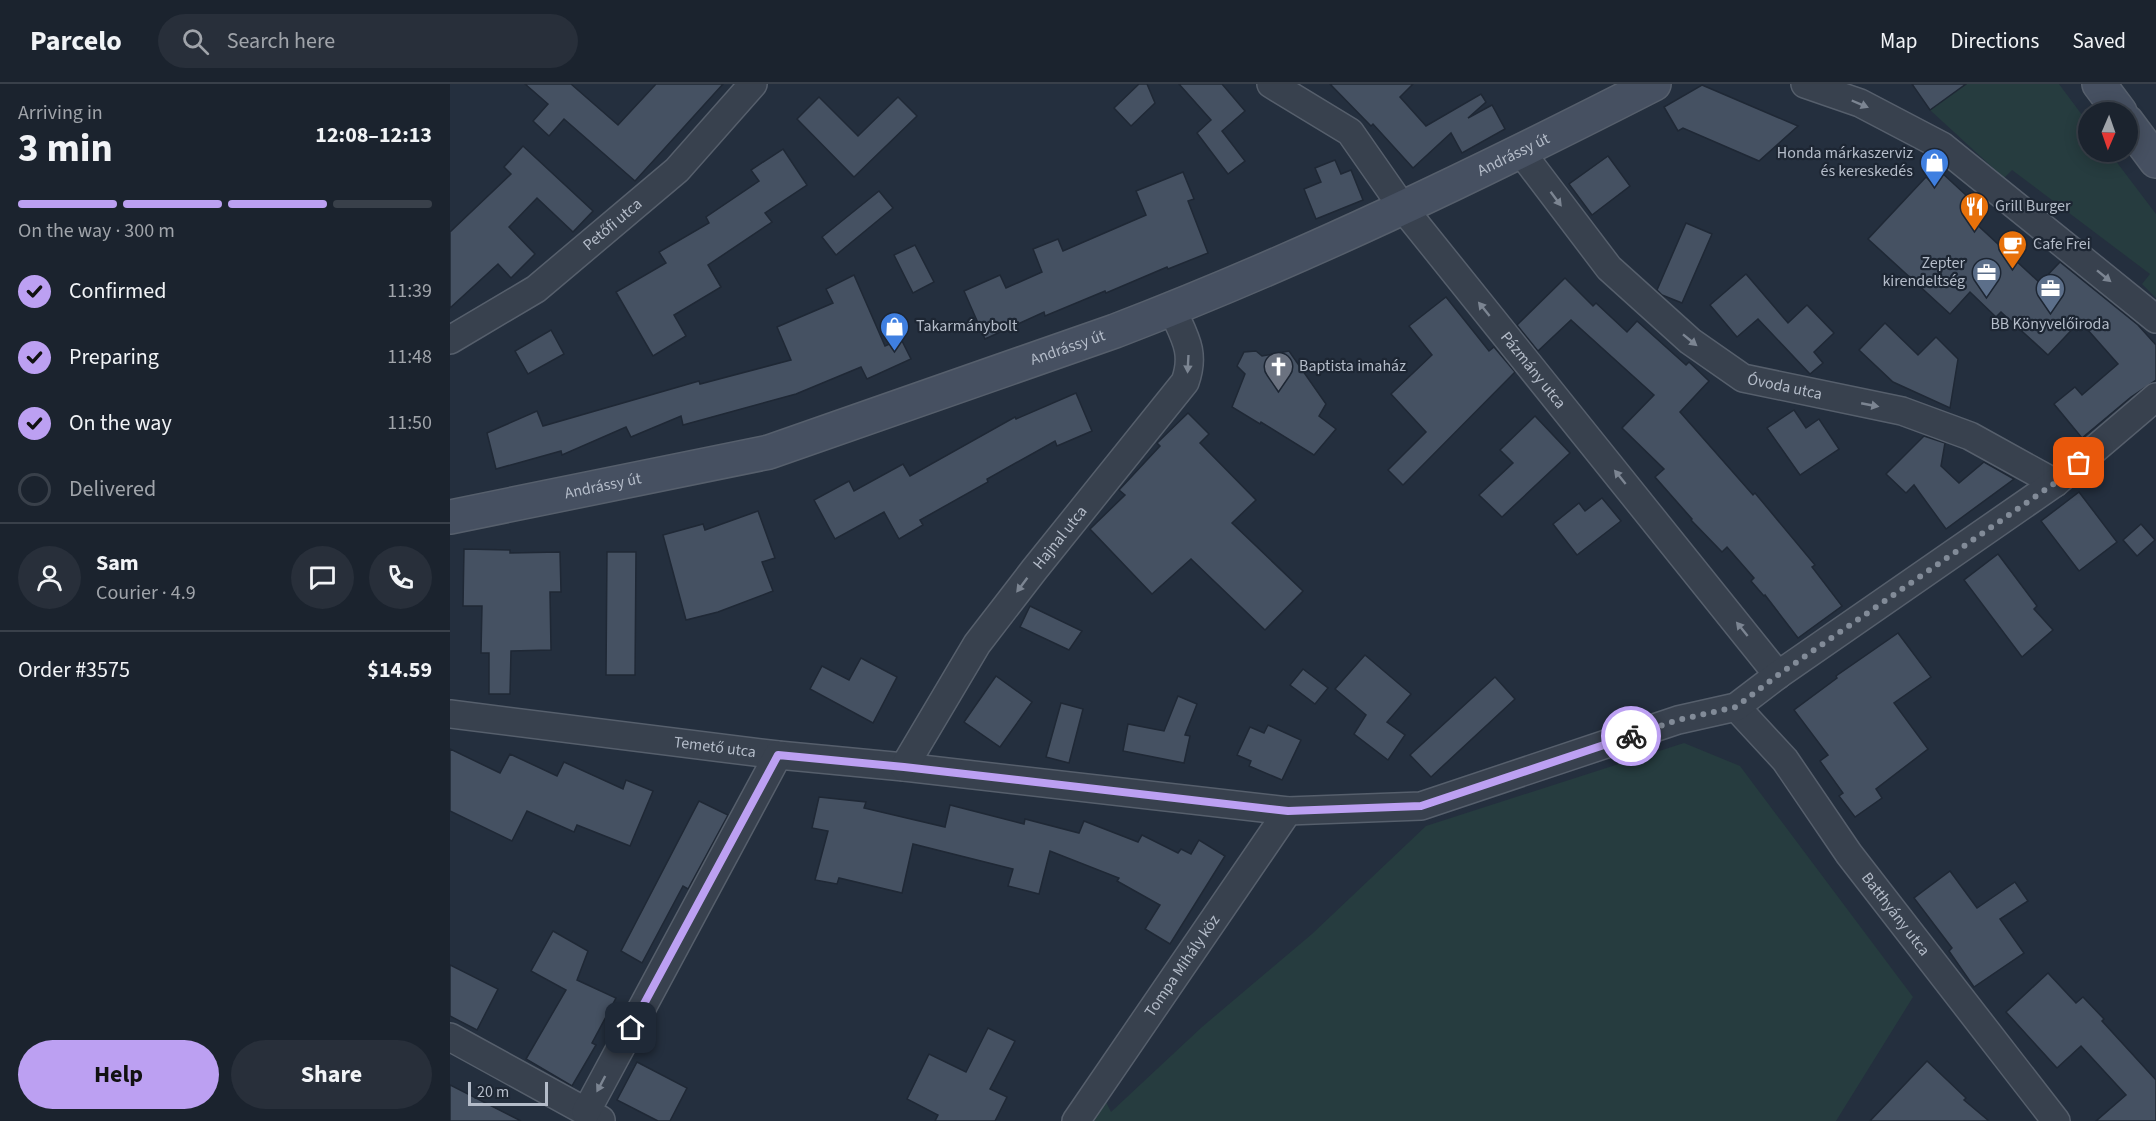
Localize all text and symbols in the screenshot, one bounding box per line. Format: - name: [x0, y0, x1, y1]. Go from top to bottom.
- search box: [158, 14, 578, 68]
- text: Parcelo: [30, 21, 122, 61]
- icon: search: [179, 25, 212, 58]
- text: Search here: [227, 25, 335, 57]
- text: Map: [1880, 26, 1918, 56]
- text: Directions: [1951, 26, 2039, 56]
- text: Saved: [2072, 26, 2126, 56]
- text: Arriving in: [18, 99, 103, 127]
- one-way arrow: [1851, 100, 1869, 109]
- north arrow: [2078, 102, 2138, 162]
- map controls: [2078, 102, 2138, 162]
- text: 12:08–12:13: [315, 119, 432, 151]
- text: 3 min: [18, 121, 113, 177]
- street label: Andrássy út: [1474, 127, 1554, 182]
- place label: Honda márkaszerviz és kereskedés: [1777, 142, 1913, 182]
- shop icon: Honda márkaszerviz és kereskedés: [1918, 146, 1950, 188]
- restaurant icon: Grill Burger: [1958, 190, 1990, 232]
- one-way arrow: [1550, 191, 1563, 207]
- street label: Petőfi utca: [578, 193, 647, 256]
- place label: Grill Burger: [1995, 195, 2071, 217]
- text: On the way · 300 m: [18, 217, 175, 245]
- cafe icon: Cafe Frei: [1996, 228, 2028, 270]
- place label: Cafe Frei: [2033, 233, 2091, 255]
- place label: Zepter kirendeltség: [1882, 252, 1965, 292]
- office icon: Zepter kirendeltség: [1970, 256, 2002, 298]
- one-way arrow: [2096, 270, 2111, 282]
- office icon: BB Könyvelőiroda: [2034, 272, 2066, 314]
- icon: check: [18, 275, 51, 308]
- text: Confirmed: [69, 275, 166, 307]
- text: 11:39: [387, 277, 432, 305]
- one-way arrow: [1478, 301, 1491, 317]
- shop icon: Takarmánybolt: [879, 310, 911, 352]
- place label: BB Könyvelőiroda: [1990, 313, 2110, 335]
- place label: Takarmánybolt: [916, 315, 1018, 337]
- street label: Andrássy út: [1027, 324, 1109, 371]
- street label: Pázmány utca: [1495, 327, 1571, 413]
- one-way arrow: [1682, 334, 1697, 346]
- icon: check: [18, 341, 51, 374]
- text: Preparing: [69, 341, 159, 373]
- text: 11:48: [387, 343, 432, 371]
- church icon: Baptista imaház: [1262, 350, 1294, 392]
- one-way arrow: [1184, 355, 1193, 374]
- place label: Baptista imaház: [1299, 355, 1406, 377]
- street label: Óvoda utca: [1745, 368, 1824, 405]
- one-way arrow: [1860, 401, 1879, 410]
- icon: check: [18, 407, 51, 440]
- text: On the way: [69, 407, 172, 439]
- text: 11:50: [387, 409, 432, 437]
- pin: [2053, 437, 2104, 488]
- icon: bag: [2062, 446, 2095, 479]
- street label: Andrássy út: [563, 467, 644, 504]
- one-way arrow: [1613, 469, 1626, 485]
- text: Delivered: [69, 473, 156, 505]
- street label: Hajnal utca: [1028, 501, 1092, 574]
- button: person: [18, 546, 81, 609]
- button: chat: [291, 546, 354, 609]
- button: phone: [369, 546, 432, 609]
- text: Sam: [96, 547, 139, 579]
- one-way arrow: [1017, 577, 1029, 592]
- text: Courier · 4.9: [96, 579, 196, 607]
- one-way arrow: [1735, 621, 1748, 637]
- text: Order #3575: [18, 654, 130, 686]
- text: $14.59: [367, 654, 432, 686]
- courier: [1601, 706, 1661, 766]
- icon: bike: [1615, 720, 1648, 753]
- street label: Temető utca: [673, 731, 757, 763]
- street label: Batthyány utca: [1856, 868, 1935, 961]
- street label: Tompa Mihály köz: [1139, 910, 1225, 1021]
- pin: [605, 1002, 656, 1053]
- icon: home: [614, 1011, 647, 1044]
- button: Help: [18, 1040, 219, 1109]
- button: Share: [231, 1040, 432, 1109]
- one-way arrow: [596, 1076, 606, 1093]
- scale bar: [468, 1079, 548, 1106]
- text: 20 m: [477, 1081, 509, 1103]

